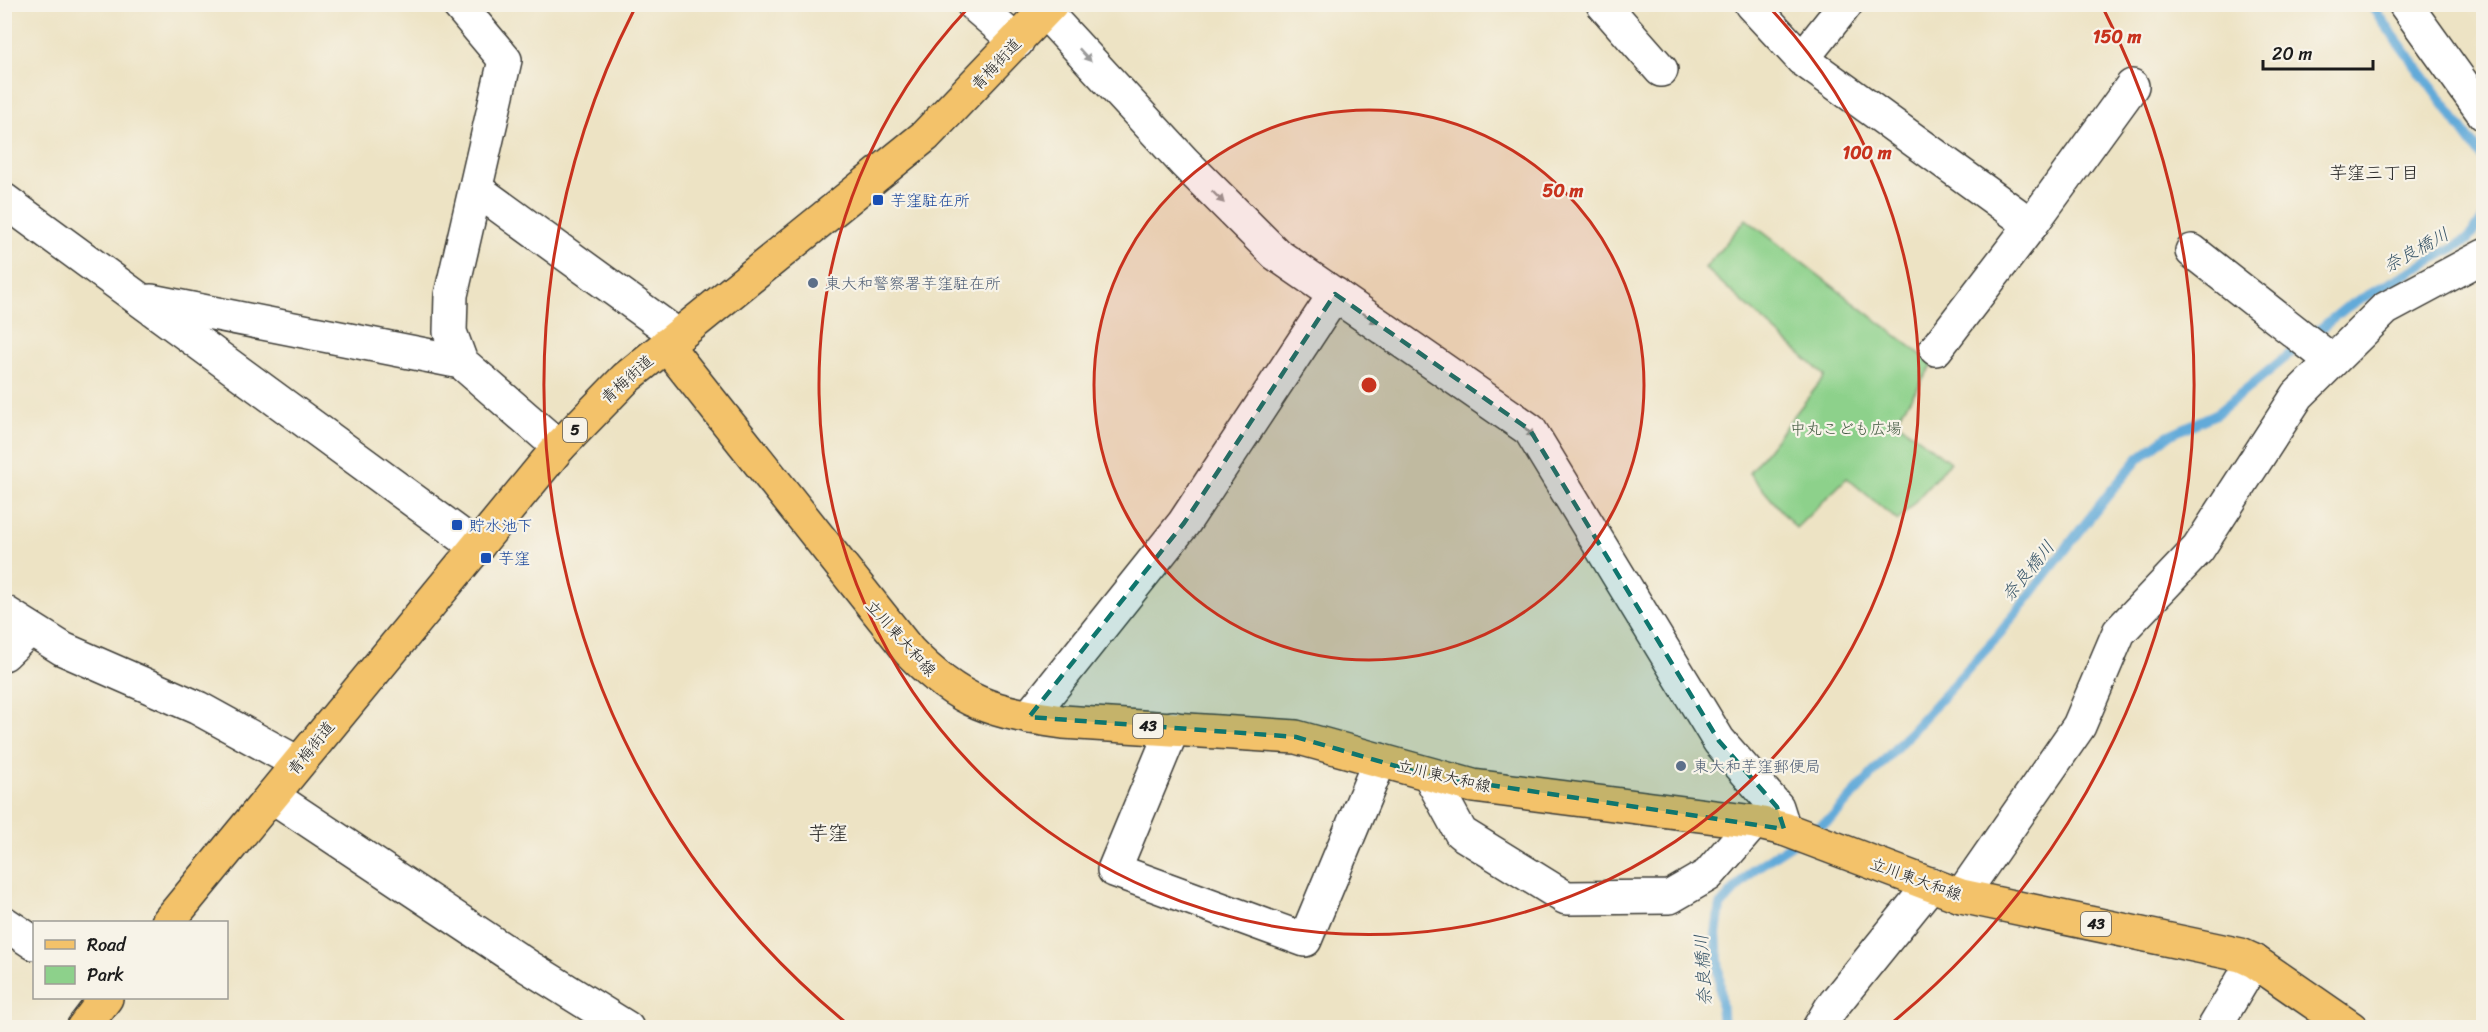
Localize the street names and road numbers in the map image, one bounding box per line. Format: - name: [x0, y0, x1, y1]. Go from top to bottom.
- street label: 青梅街道: [964, 31, 1028, 97]
- street label: 青梅街道: [594, 347, 660, 411]
- road number: 5: [563, 418, 587, 442]
- street label: 立川東大和線: [858, 593, 944, 683]
- street label: 青梅街道: [280, 714, 342, 782]
- road number: 43: [1133, 714, 1163, 738]
- street label: 立川東大和線: [1394, 751, 1494, 801]
- street label: 立川東大和線: [1866, 849, 1966, 909]
- road number: 43: [2081, 912, 2111, 936]

